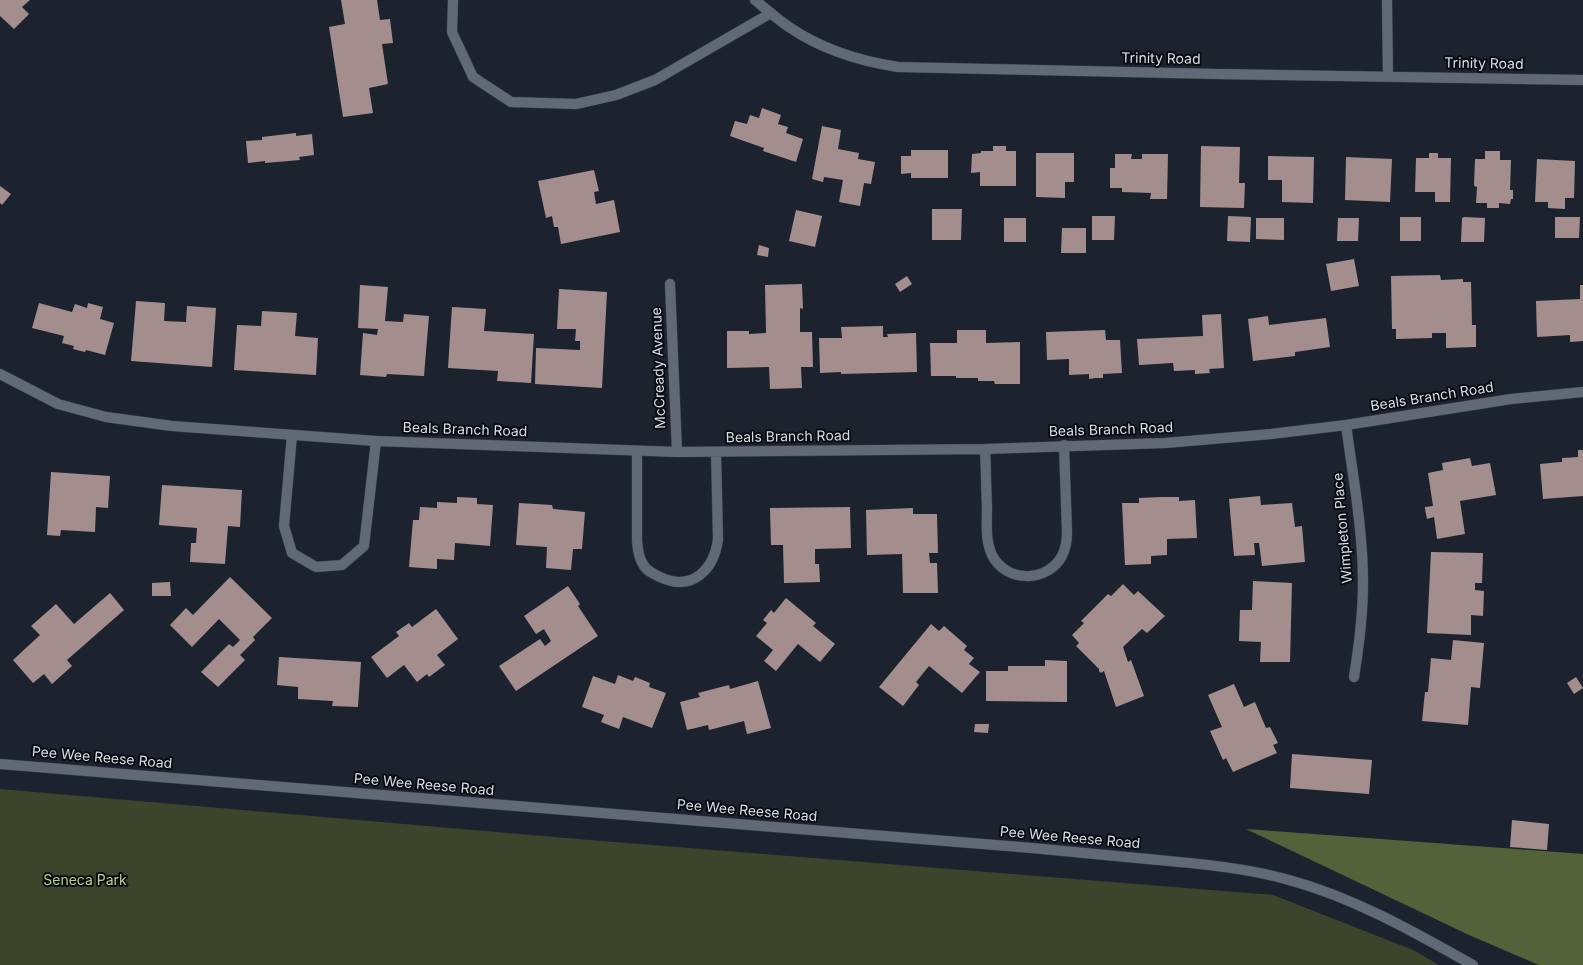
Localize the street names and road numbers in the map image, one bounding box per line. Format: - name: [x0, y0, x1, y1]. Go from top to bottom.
- street label: Trinity Road: [1121, 50, 1201, 68]
- street label: Trinity Road: [1444, 55, 1524, 73]
- street label: McCready Avenue: [648, 307, 670, 429]
- street label: Beals Branch Road: [1369, 379, 1495, 415]
- street label: Beals Branch Road: [402, 419, 528, 441]
- street label: Beals Branch Road: [1048, 419, 1174, 441]
- street label: Beals Branch Road: [726, 428, 850, 446]
- street label: Wimpleton Place: [1330, 472, 1356, 584]
- street label: Pee Wee Reese Road: [31, 743, 173, 773]
- street label: Pee Wee Reese Road: [353, 770, 495, 800]
- street label: Pee Wee Reese Road: [676, 796, 818, 826]
- street label: Pee Wee Reese Road: [999, 823, 1141, 853]

